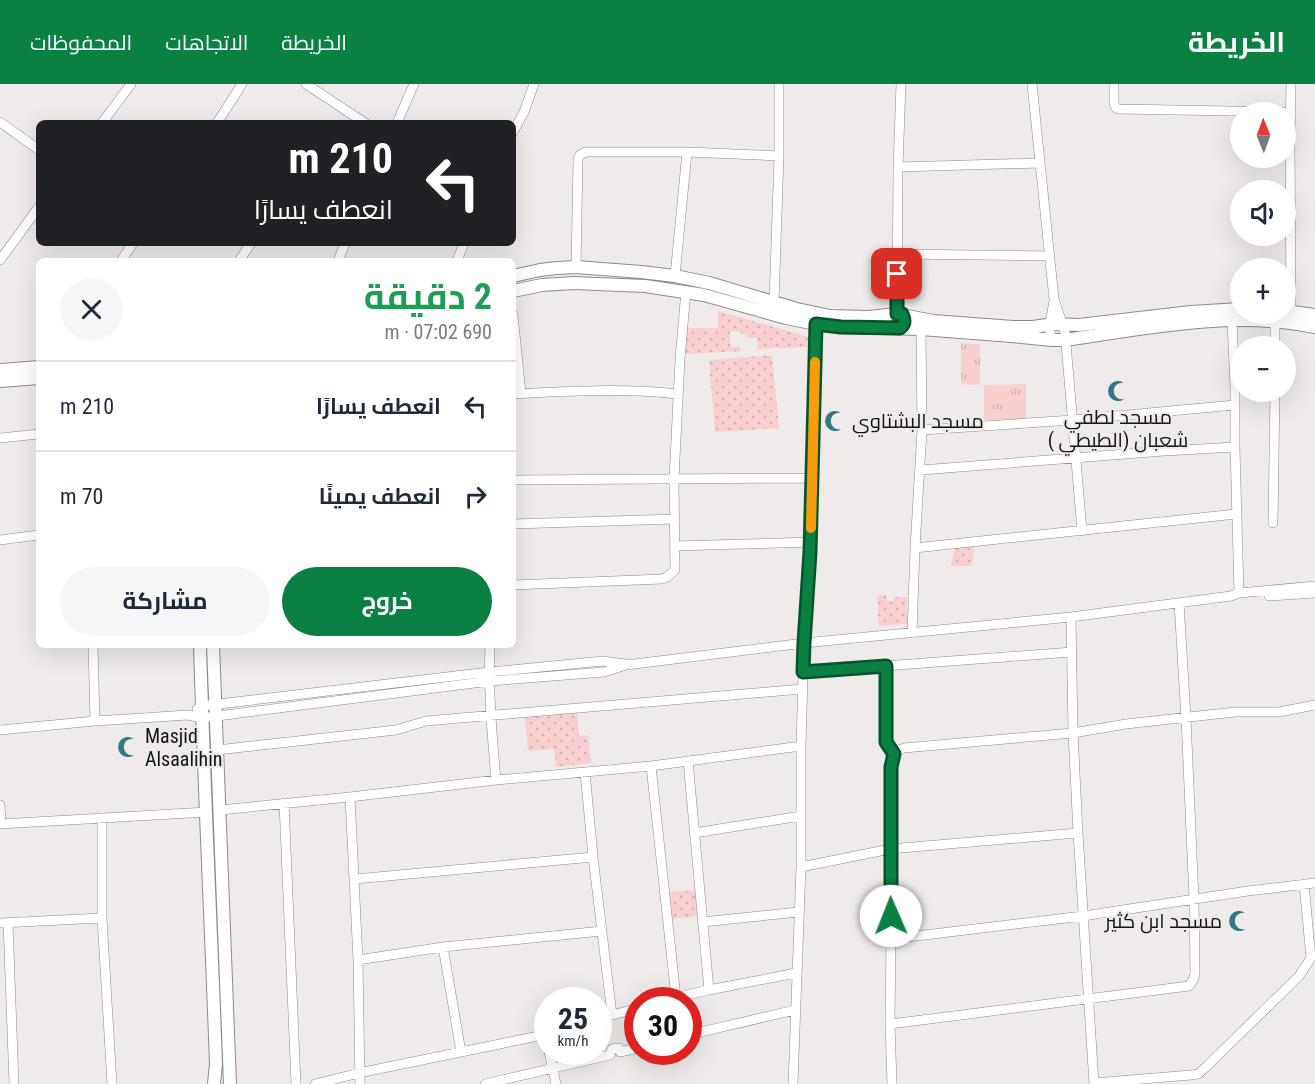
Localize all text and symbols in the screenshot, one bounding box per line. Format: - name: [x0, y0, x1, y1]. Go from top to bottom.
- text: الخريطة: [1188, 26, 1285, 59]
- text: المحفوظات: [30, 31, 132, 55]
- text: الاتجاهات: [165, 31, 248, 55]
- text: الخريطة: [281, 31, 347, 55]
- north arrow: [1230, 102, 1296, 168]
- map controls: [1230, 102, 1296, 402]
- text: 210 m: [288, 134, 393, 183]
- icon: left: [414, 144, 492, 222]
- button: sound: [1230, 180, 1296, 246]
- text: انعطف يسارًا: [254, 194, 393, 226]
- pin: [871, 248, 922, 299]
- icon: arrive: [880, 257, 913, 290]
- button: +: [1230, 258, 1296, 324]
- text: 2 دقيقة: [364, 276, 492, 318]
- button: close: [60, 278, 123, 341]
- text: 690 m · 07:02: [385, 320, 492, 344]
- button: −: [1230, 336, 1296, 402]
- mosque icon: مسجد لطفي شعبان (الطيطي ): [1106, 379, 1130, 403]
- icon: left: [459, 390, 492, 423]
- text: 210 m: [60, 394, 114, 419]
- text: انعطف يسارًا: [316, 394, 441, 419]
- place label: مسجد لطفي شعبان (الطيطي ): [1048, 405, 1188, 456]
- mosque icon: مسجد البشتاوي: [823, 409, 847, 433]
- place label: مسجد البشتاوي: [852, 409, 984, 437]
- icon: right: [459, 480, 492, 513]
- text: 70 m: [60, 484, 103, 509]
- text: انعطف يمينًا: [319, 484, 441, 509]
- button: مشاركة: [60, 567, 270, 636]
- button: خروج: [282, 567, 492, 636]
- place label: Masjid Alsaalihin: [145, 724, 223, 771]
- mosque icon: Masjid Alsaalihin: [116, 735, 140, 759]
- position arrow: [859, 884, 923, 948]
- place label: مسجد ابن كثير: [1104, 909, 1222, 934]
- mosque icon: مسجد ابن كثير: [1227, 909, 1251, 933]
- speed limit sign: 30: [624, 987, 702, 1065]
- text: 25: [558, 1001, 588, 1036]
- text: km/h: [558, 1032, 588, 1050]

